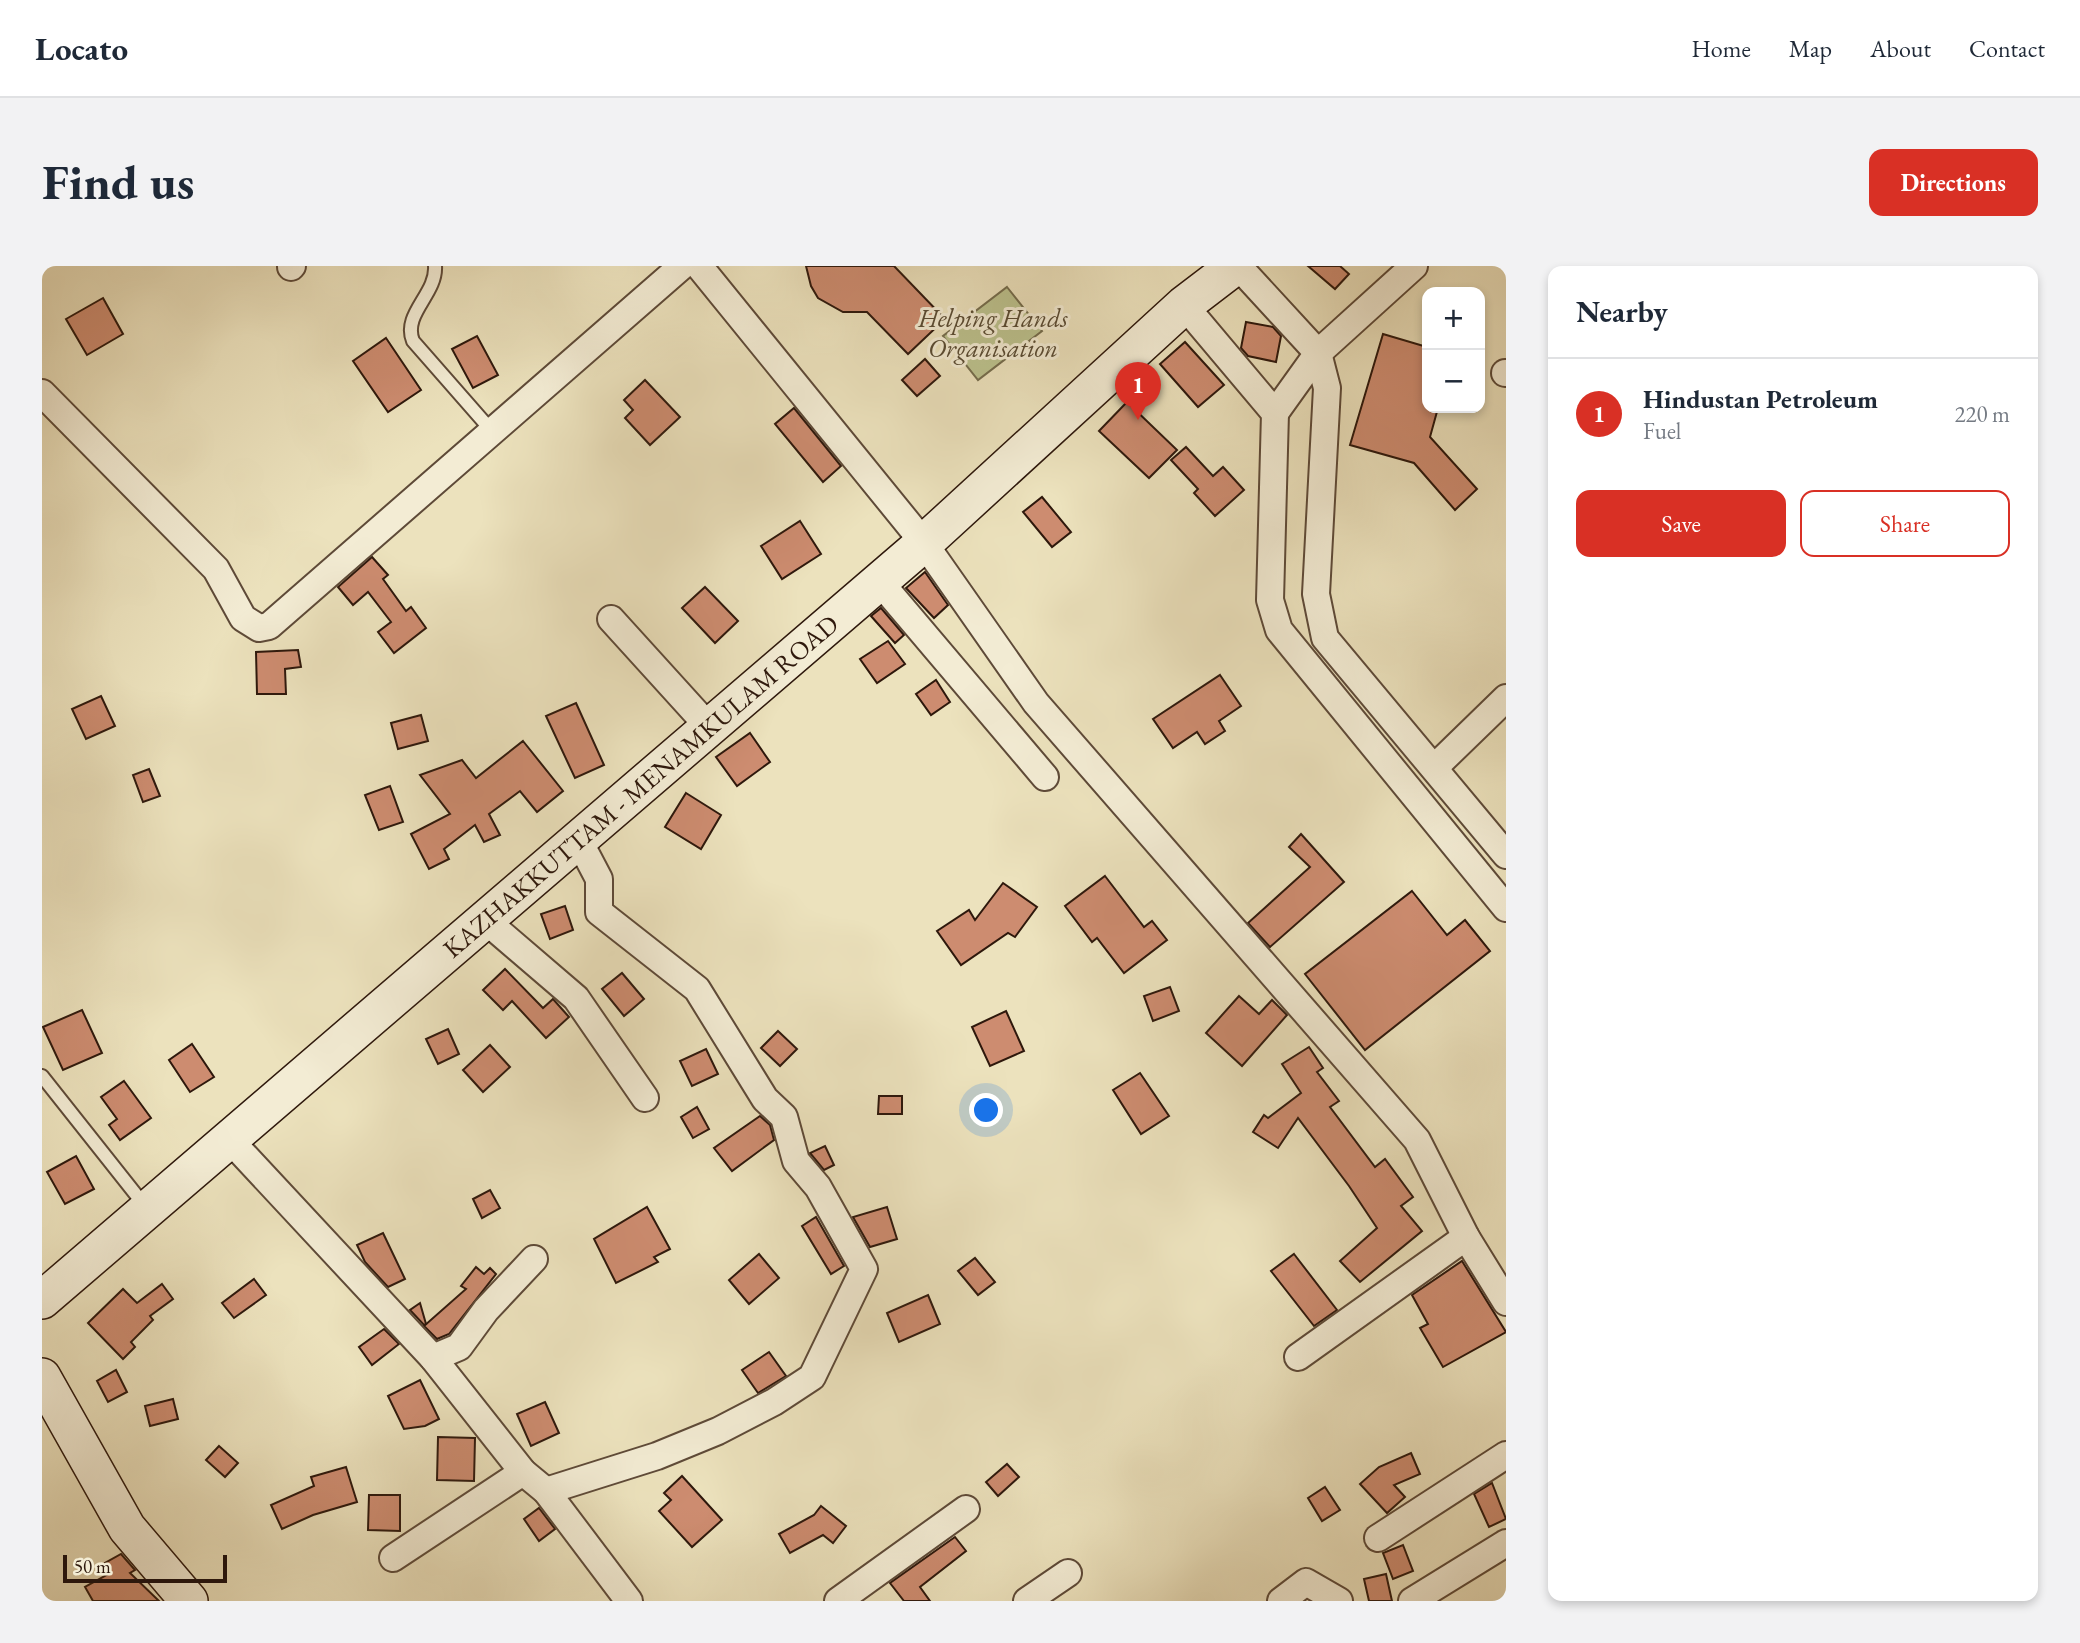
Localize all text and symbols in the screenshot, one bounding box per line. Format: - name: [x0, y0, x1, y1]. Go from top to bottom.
- text: Locato: [35, 27, 128, 70]
- text: Home: [1691, 33, 1751, 64]
- text: Map: [1789, 33, 1832, 64]
- text: About: [1870, 33, 1931, 64]
- text: Contact: [1969, 33, 2045, 64]
- button: Directions: [1869, 149, 2038, 216]
- text: Find us: [42, 150, 194, 214]
- map controls: [1422, 287, 1485, 413]
- button: +: [1422, 287, 1485, 350]
- text: Nearby: [1576, 292, 1668, 331]
- park label: Helping Hands Organisation: [917, 301, 1069, 365]
- button: −: [1422, 350, 1485, 413]
- pin: 1: [1115, 362, 1161, 420]
- text: Hindustan Petroleum: [1643, 382, 1878, 416]
- text: 1: [1593, 399, 1605, 429]
- text: 220 m: [1954, 399, 2010, 429]
- text: Fuel: [1643, 416, 1681, 446]
- button: Save: [1576, 490, 1786, 557]
- button: Share: [1800, 490, 2010, 557]
- street label: KAZHAKKUTTAM - MENAMKULAM ROAD: [436, 607, 846, 965]
- your location: [969, 1093, 1003, 1127]
- scale bar: [63, 1552, 228, 1584]
- text: 50 m: [74, 1554, 111, 1579]

